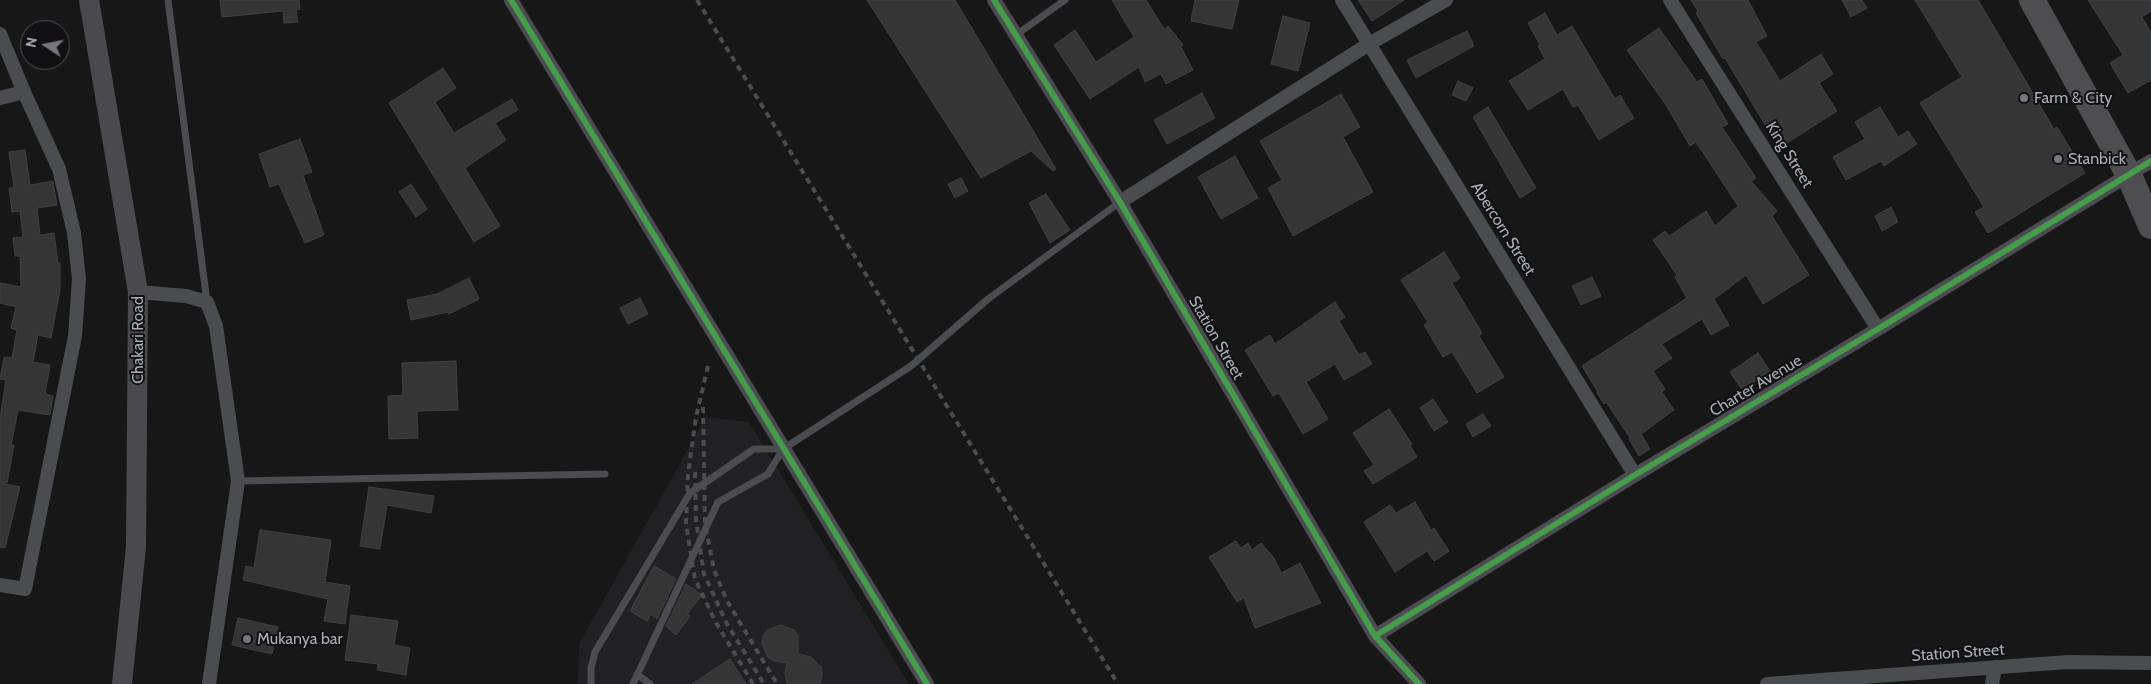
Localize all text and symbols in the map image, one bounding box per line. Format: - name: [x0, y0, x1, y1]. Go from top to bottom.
- north arrow: [20, 20, 70, 70]
- text: N: [21, 36, 41, 49]
- place label: Farm & City: [2034, 88, 2112, 108]
- marker: Farm & City: [2018, 92, 2030, 104]
- street label: King Street: [1761, 118, 1817, 192]
- place label: Stanbick: [2068, 149, 2126, 169]
- marker: Stanbick: [2052, 153, 2064, 165]
- street label: Abercorn Street: [1467, 179, 1539, 279]
- street label: Station Street: [1184, 293, 1248, 383]
- street label: Chakari Road: [128, 296, 148, 384]
- street label: Charter Avenue: [1706, 351, 1806, 421]
- place label: Mukanya bar: [257, 629, 343, 649]
- marker: Mukanya bar: [241, 633, 253, 645]
- street label: Station Street: [1911, 640, 2005, 666]

